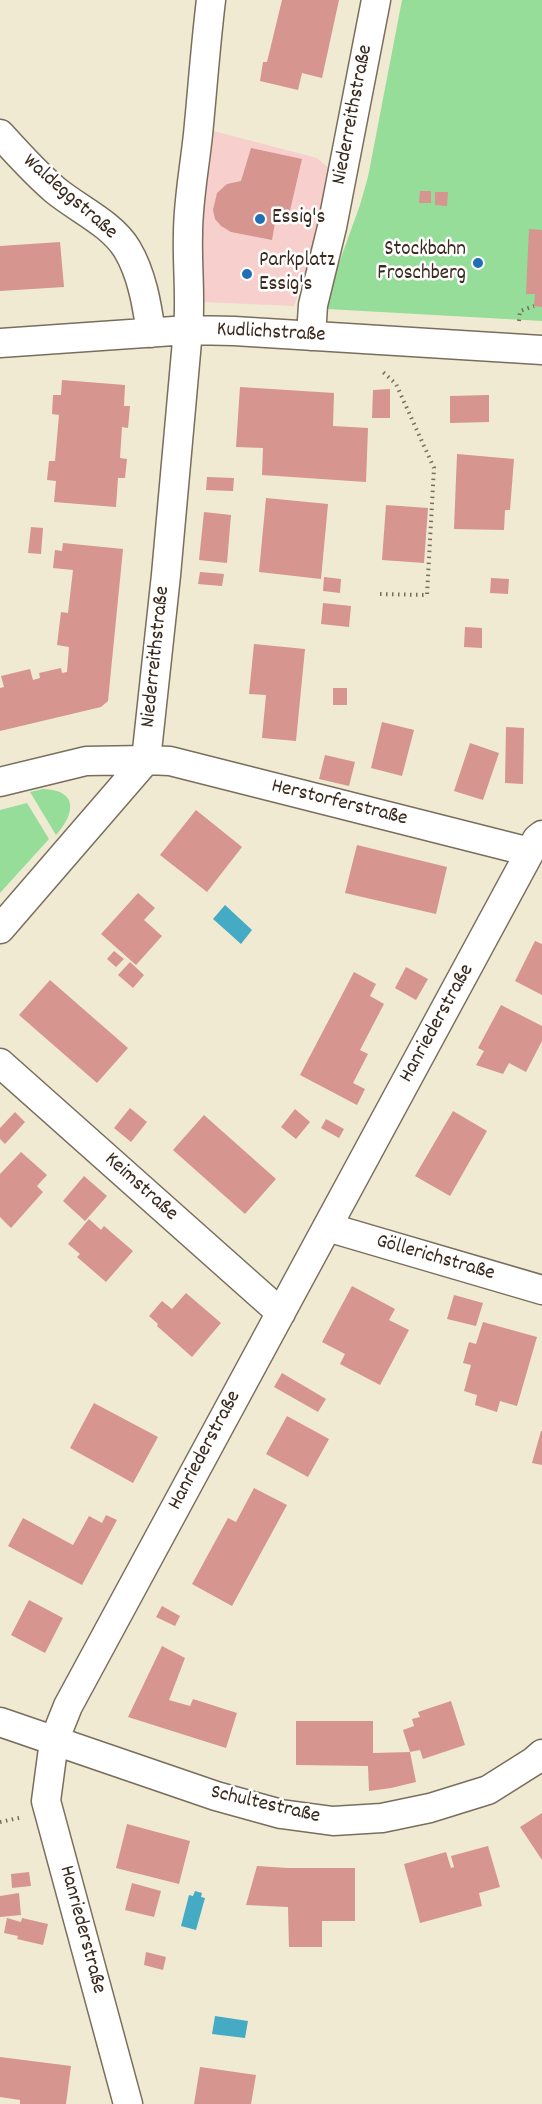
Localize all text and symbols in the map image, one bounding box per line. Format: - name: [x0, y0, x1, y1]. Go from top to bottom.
- street label: Niederreithstraße: [328, 43, 380, 187]
- street label: Waldeggstraße: [16, 150, 122, 246]
- place label: Essig's: [272, 206, 325, 232]
- marker: Essig's: [253, 212, 267, 226]
- place label: Stockbahn Froschberg: [377, 238, 466, 288]
- place label: Parkplatz Essig's: [259, 249, 335, 299]
- marker: Stockbahn Froschberg: [471, 256, 485, 270]
- marker: Parkplatz Essig's: [240, 267, 254, 281]
- street label: Kudlichstraße: [216, 319, 326, 349]
- street label: Niederreithstraße: [137, 585, 177, 729]
- street label: Herstorferstraße: [268, 775, 410, 833]
- street label: Hanriederstraße: [395, 960, 481, 1088]
- street label: Keimstraße: [98, 1148, 182, 1228]
- street label: Göllerichstraße: [373, 1230, 497, 1288]
- street label: Hanriederstraße: [164, 1387, 248, 1515]
- street label: Schultestraße: [208, 1781, 322, 1831]
- street label: Hanriederstraße: [52, 1863, 110, 1997]

